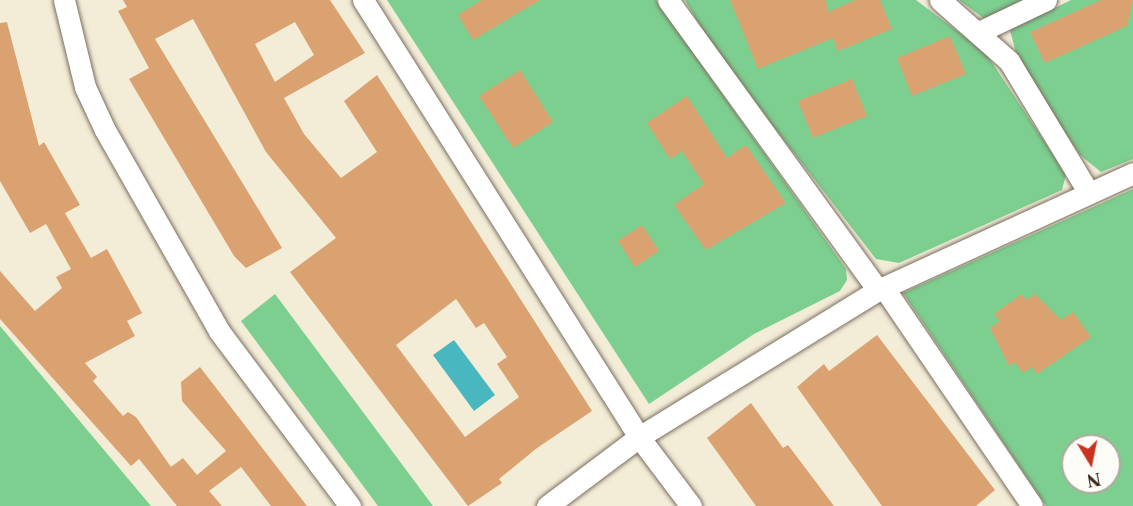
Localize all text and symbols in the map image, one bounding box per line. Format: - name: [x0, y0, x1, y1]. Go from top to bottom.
- north arrow: [1061, 434, 1121, 494]
- text: N: [1085, 469, 1102, 491]

